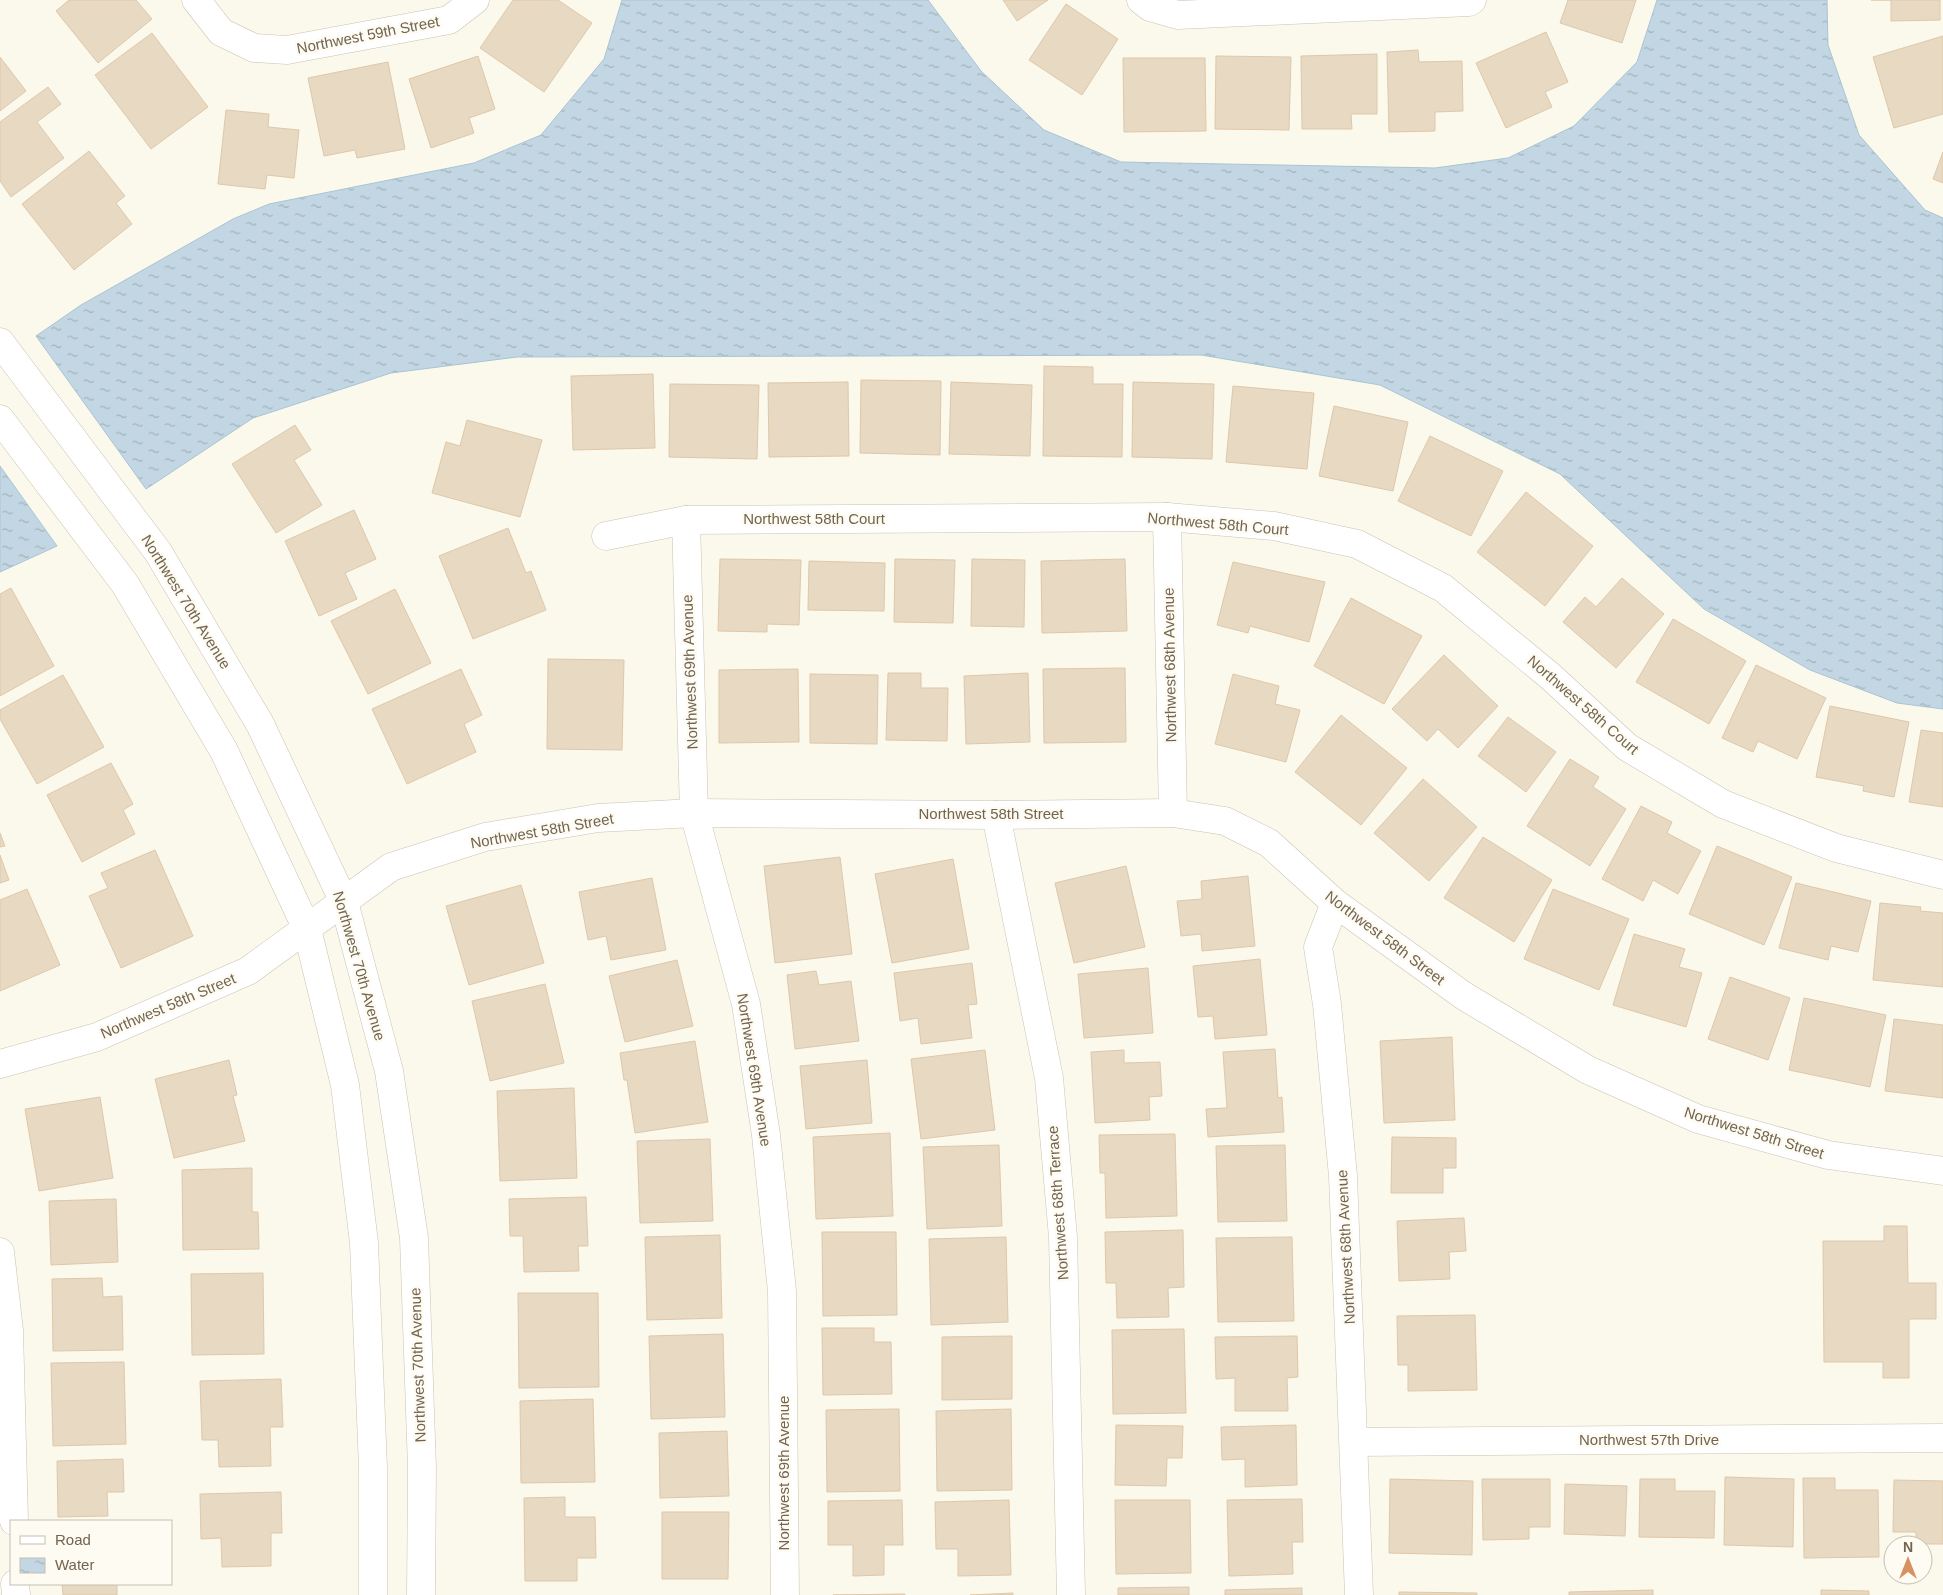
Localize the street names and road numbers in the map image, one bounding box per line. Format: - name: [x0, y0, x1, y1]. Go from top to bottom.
- street label: Northwest 59th Street: [295, 12, 442, 57]
- street label: Northwest 58th Court: [1147, 509, 1290, 538]
- street label: Northwest 58th Court: [743, 510, 886, 527]
- street label: Northwest 70th Avenue: [138, 532, 235, 672]
- street label: Northwest 68th Avenue: [1160, 587, 1179, 743]
- street label: Northwest 69th Avenue: [678, 594, 701, 750]
- street label: Northwest 58th Court: [1524, 652, 1643, 758]
- street label: Northwest 58th Street: [918, 805, 1064, 822]
- street label: Northwest 58th Street: [469, 809, 616, 851]
- street label: Northwest 58th Street: [1322, 887, 1449, 989]
- street label: Northwest 70th Avenue: [330, 889, 389, 1043]
- street label: Northwest 58th Street: [98, 969, 239, 1042]
- street label: Northwest 69th Avenue: [734, 992, 775, 1148]
- street label: Northwest 58th Street: [1682, 1103, 1827, 1162]
- street label: Northwest 68th Terrace: [1044, 1125, 1071, 1281]
- street label: Northwest 68th Avenue: [1333, 1169, 1358, 1325]
- street label: Northwest 70th Avenue: [406, 1287, 429, 1443]
- street label: Northwest 69th Avenue: [775, 1396, 792, 1550]
- street label: Northwest 57th Drive: [1579, 1431, 1719, 1448]

